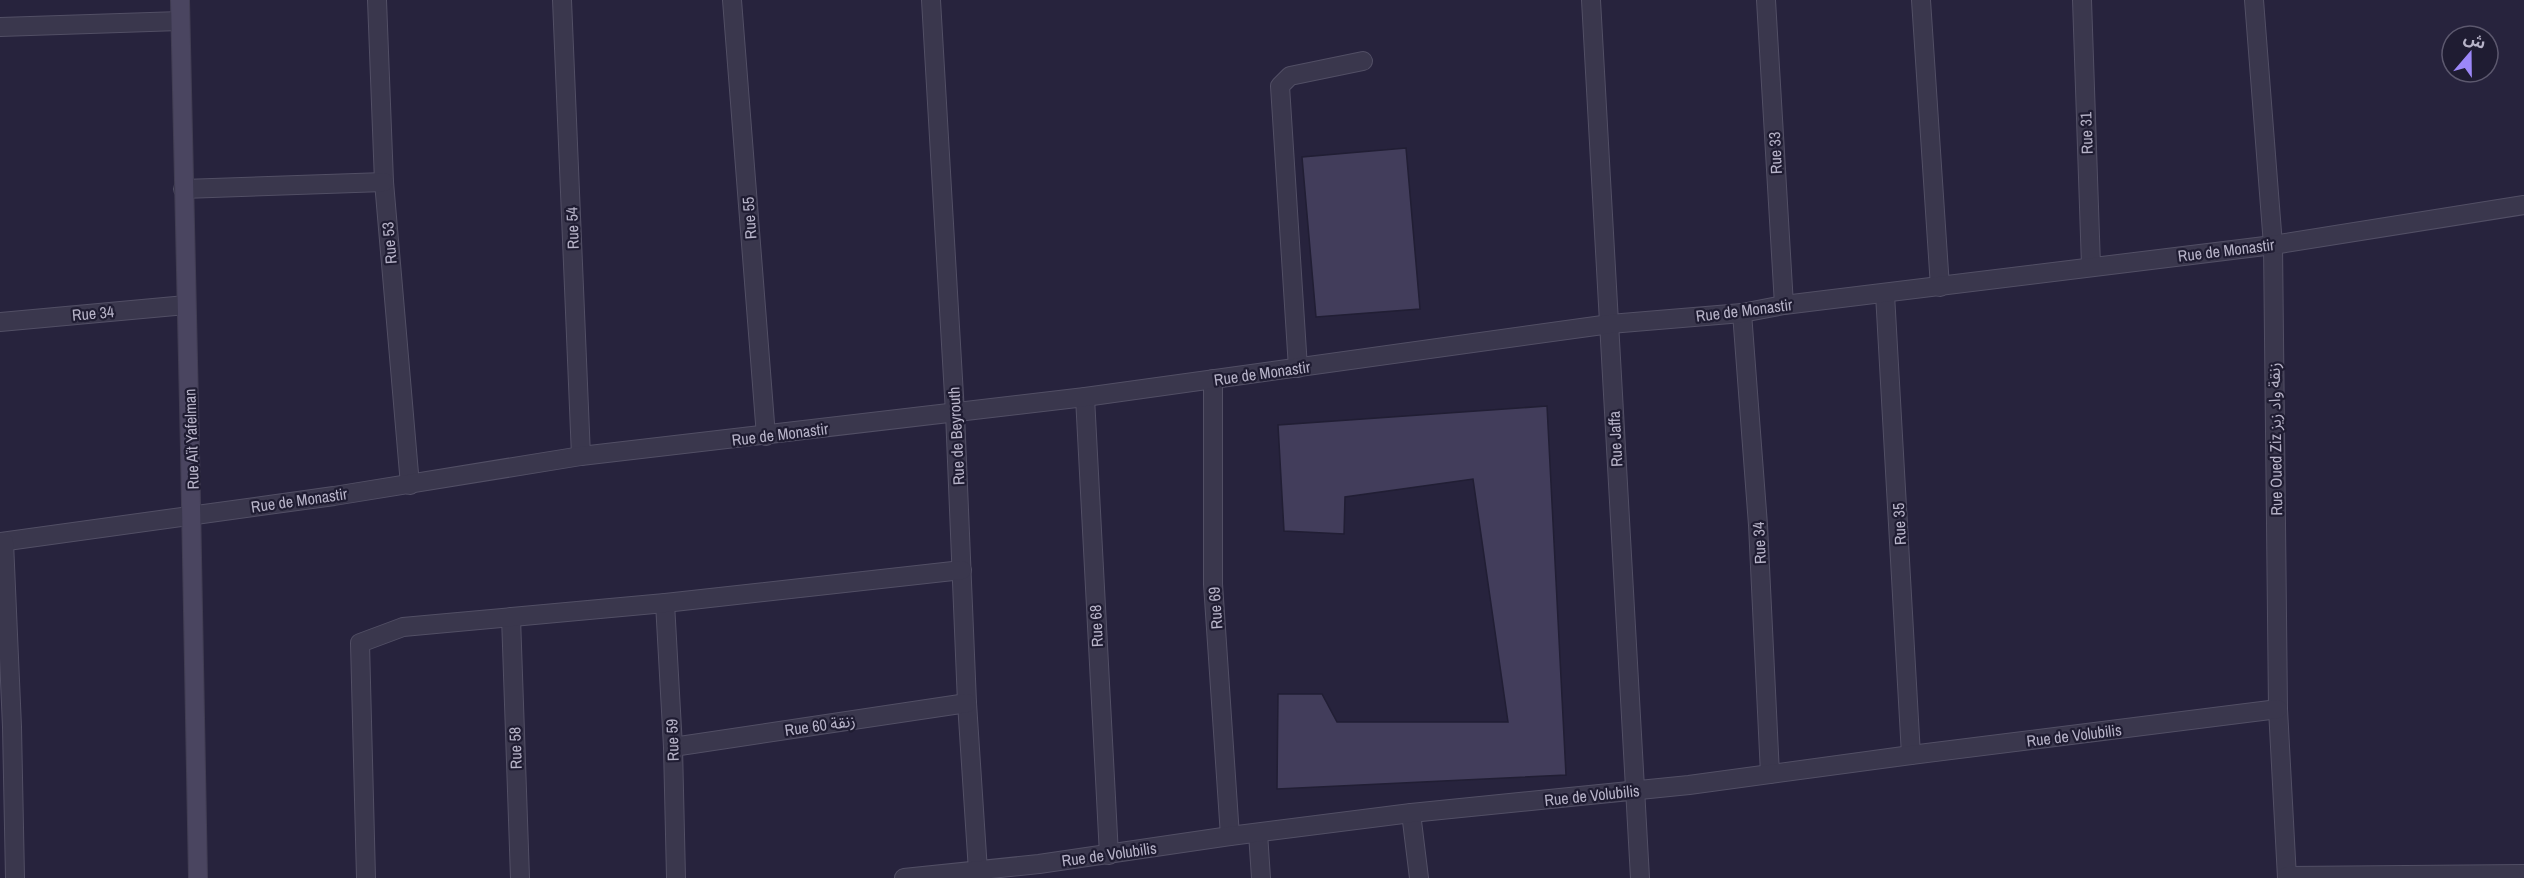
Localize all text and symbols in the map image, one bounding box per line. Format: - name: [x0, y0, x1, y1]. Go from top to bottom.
- north arrow: [2440, 24, 2500, 84]
- text: ش: [2461, 26, 2489, 54]
- street label: Rue 31: [2074, 111, 2098, 155]
- street label: Rue 33: [1763, 131, 1787, 175]
- street label: Rue 55: [737, 196, 761, 240]
- street label: Rue 54: [560, 206, 584, 250]
- street label: Rue 53: [376, 221, 402, 265]
- street label: Rue de Monastir: [2177, 233, 2276, 267]
- street label: Rue de Monastir: [1695, 293, 1794, 327]
- street label: Rue 34: [71, 300, 115, 326]
- street label: Rue de Monastir: [1212, 355, 1312, 391]
- street label: Rue Oued Ziz زنقة واد زيز: [2263, 362, 2287, 516]
- street label: Rue de Beyrouth: [942, 386, 970, 486]
- street label: Rue Aït Yafelman: [178, 388, 204, 490]
- street label: Rue Jaffa: [1603, 410, 1627, 468]
- street label: Rue de Monastir: [731, 417, 830, 451]
- street label: Rue de Monastir: [249, 482, 349, 518]
- street label: Rue 35: [1887, 502, 1911, 546]
- street label: Rue 34: [1747, 521, 1771, 565]
- street label: Rue 69: [1203, 586, 1227, 630]
- street label: Rue 68: [1084, 604, 1108, 648]
- street label: Rue 60 زنقة: [783, 709, 857, 741]
- street label: Rue 59: [660, 718, 684, 762]
- street label: Rue de Volubilis: [2025, 718, 2123, 752]
- street label: Rue 58: [503, 726, 527, 770]
- street label: Rue de Volubilis: [1543, 779, 1641, 811]
- street label: Rue de Volubilis: [1060, 836, 1158, 872]

